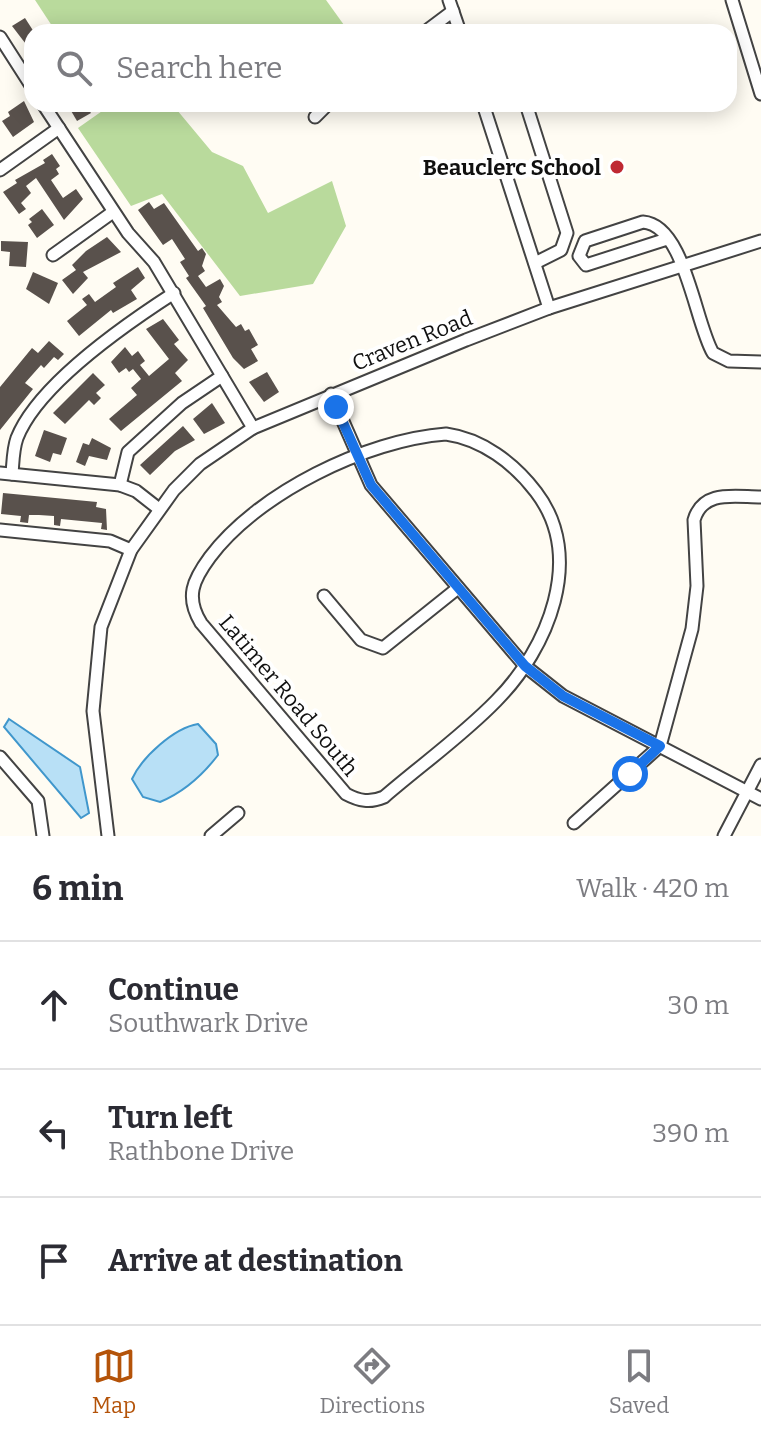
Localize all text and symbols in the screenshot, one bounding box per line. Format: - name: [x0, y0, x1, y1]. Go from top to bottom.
- search box: [24, 24, 737, 112]
- icon: search: [52, 46, 96, 90]
- text: Search here: [116, 50, 283, 86]
- place label: Beauclerc School: [423, 154, 601, 181]
- marker: Beauclerc School: [608, 158, 626, 176]
- street label: Craven Road: [348, 304, 476, 377]
- route end: [318, 389, 354, 425]
- street label: Latimer Road South: [213, 609, 364, 782]
- route start: [612, 756, 648, 792]
- text: 6 min: [32, 868, 123, 909]
- text: Walk · 420 m: [576, 873, 729, 904]
- text: Continue: [108, 972, 239, 1008]
- icon: ahead: [32, 983, 76, 1027]
- text: 30 m: [668, 990, 729, 1021]
- text: Southwark Drive: [108, 1008, 309, 1039]
- text: Turn left: [108, 1100, 233, 1136]
- icon: left: [32, 1111, 76, 1155]
- text: 390 m: [652, 1118, 729, 1149]
- text: Rathbone Drive: [108, 1136, 294, 1167]
- icon: arrive: [32, 1239, 76, 1283]
- text: Arrive at destination: [108, 1243, 403, 1279]
- tab: Map: [92, 1344, 136, 1419]
- tab: Directions: [320, 1344, 425, 1419]
- tab: Saved: [609, 1344, 669, 1419]

